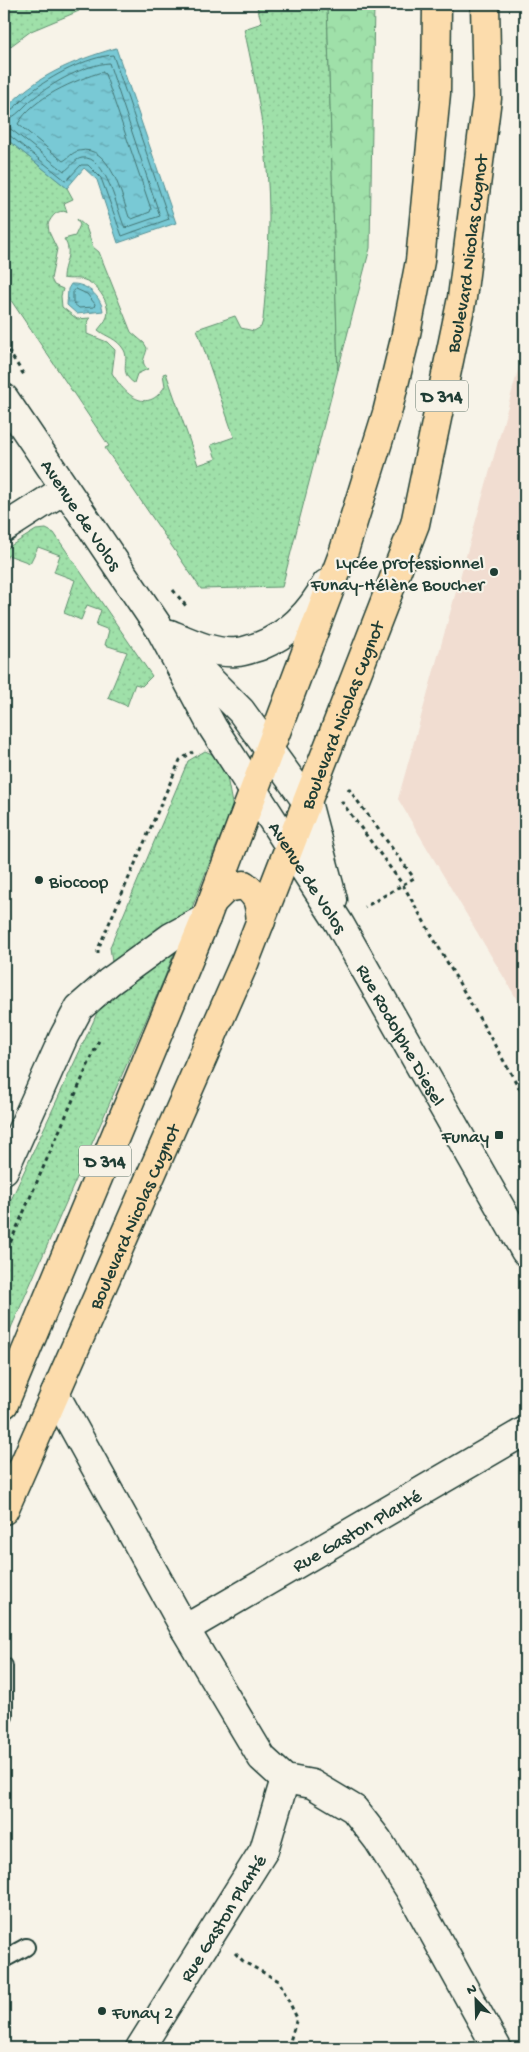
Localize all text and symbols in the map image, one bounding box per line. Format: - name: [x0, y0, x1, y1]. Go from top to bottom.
- street label: Boulevard Nicolas Cugnot: [443, 151, 495, 356]
- road number: D 314: [416, 381, 468, 412]
- street label: Avenue de Volos: [34, 456, 126, 577]
- place label: Lycée professionnel Funay-Hélène Boucher: [310, 553, 486, 598]
- marker: Lycée professionnel Funay-Hélène Boucher: [488, 566, 500, 578]
- street label: Boulevard Nicolas Cugnot: [297, 617, 392, 814]
- street label: Avenue de Volos: [262, 818, 351, 939]
- place label: Biocoop: [48, 872, 109, 895]
- marker: Biocoop: [33, 874, 45, 886]
- street label: Rue Rodolphe Diesel: [350, 961, 448, 1111]
- street label: Boulevard Nicolas Cugnot: [85, 1119, 188, 1314]
- place label: Funay: [440, 1127, 490, 1150]
- marker: Funay: [493, 1129, 505, 1141]
- road number: D 314: [79, 1146, 131, 1176]
- street label: Rue Gaston Planté: [289, 1486, 427, 1579]
- street label: Rue Gaston Planté: [176, 1851, 273, 1987]
- north arrow: [452, 1974, 502, 2024]
- text: N: [464, 1981, 479, 2000]
- place label: Funay 2: [111, 2003, 173, 2026]
- marker: Funay 2: [96, 2005, 108, 2017]

